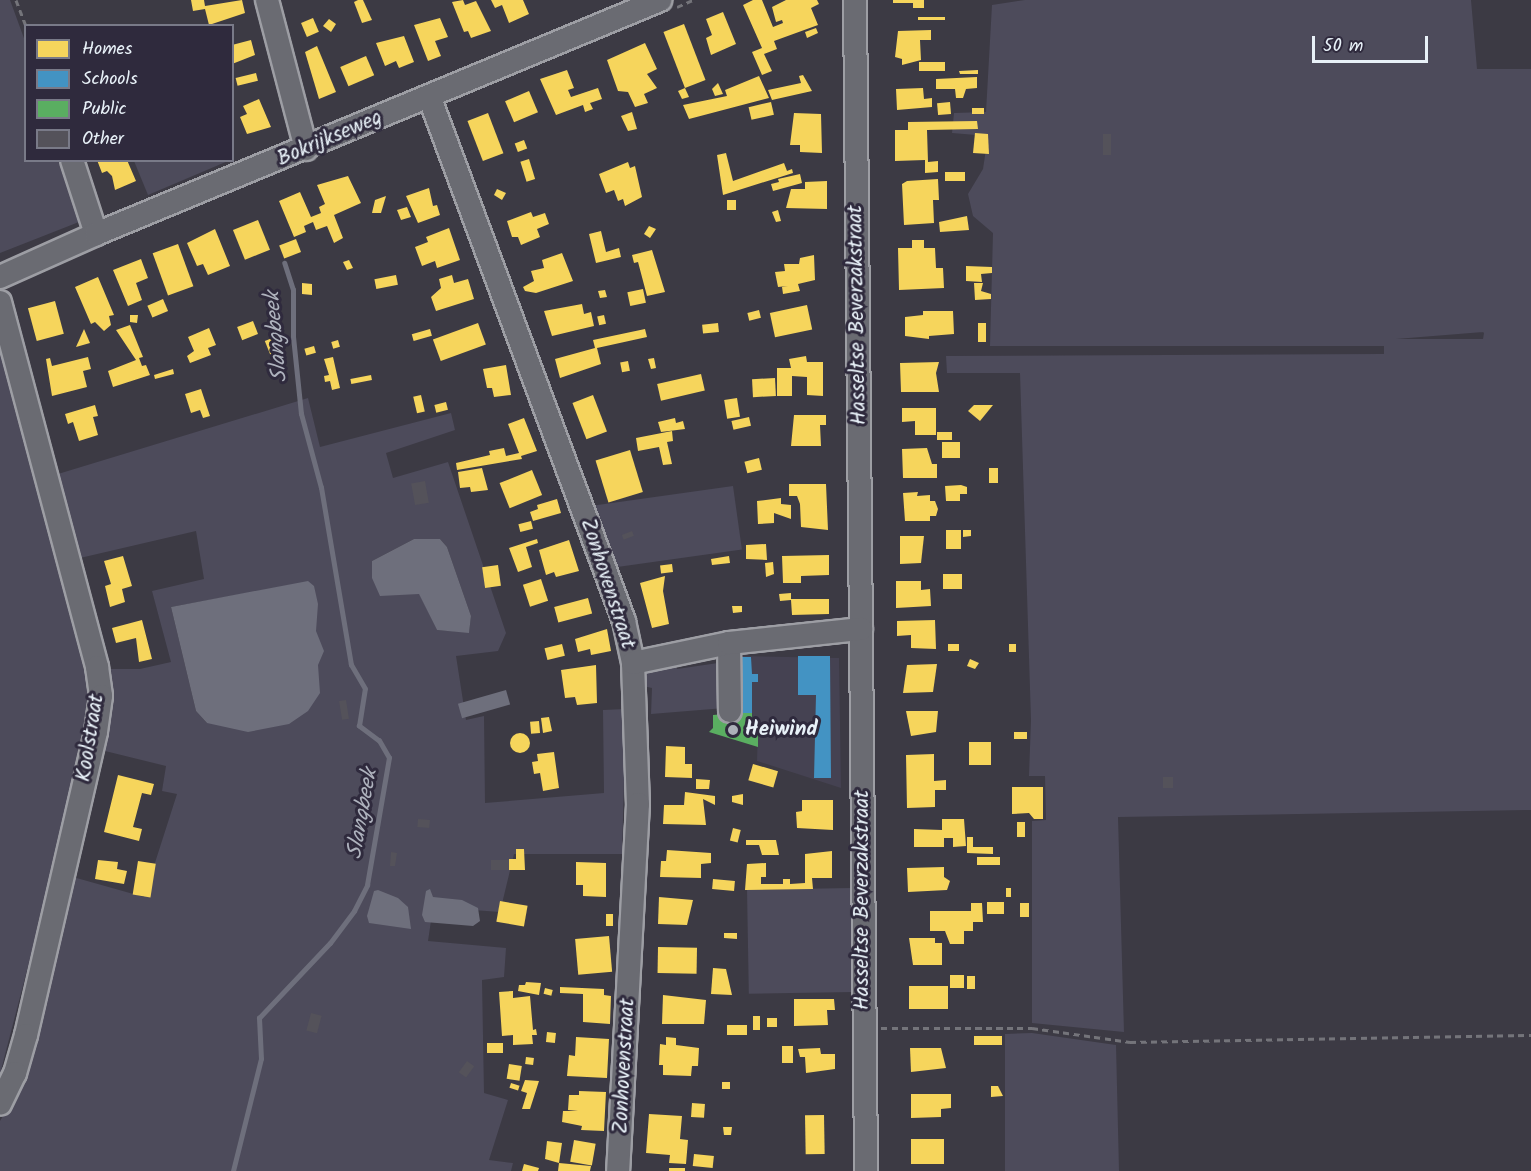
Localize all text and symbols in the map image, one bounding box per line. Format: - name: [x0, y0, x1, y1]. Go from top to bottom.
- legend: [24, 24, 234, 162]
- scale bar: [1315, 24, 1430, 62]
- text: 50 m: [1323, 32, 1363, 61]
- text: Homes: [82, 35, 132, 64]
- text: Schools: [82, 65, 138, 94]
- text: Public: [82, 95, 127, 124]
- street label: Bokrijkseweg: [274, 106, 386, 172]
- text: Other: [82, 125, 124, 154]
- street label: Hasseltse Beverzakstraat: [843, 205, 873, 425]
- water label: Slangbeek: [260, 290, 294, 384]
- street label: Zonhovenstraat: [574, 516, 640, 652]
- street label: Koolstraat: [72, 692, 110, 784]
- place label: Heiwind: [745, 717, 818, 743]
- marker: Heiwind: [726, 723, 740, 737]
- water label: Slangbeek: [342, 767, 384, 861]
- street label: Hasseltse Beverzakstraat: [850, 790, 876, 1010]
- street label: Zonhovenstraat: [609, 998, 641, 1134]

